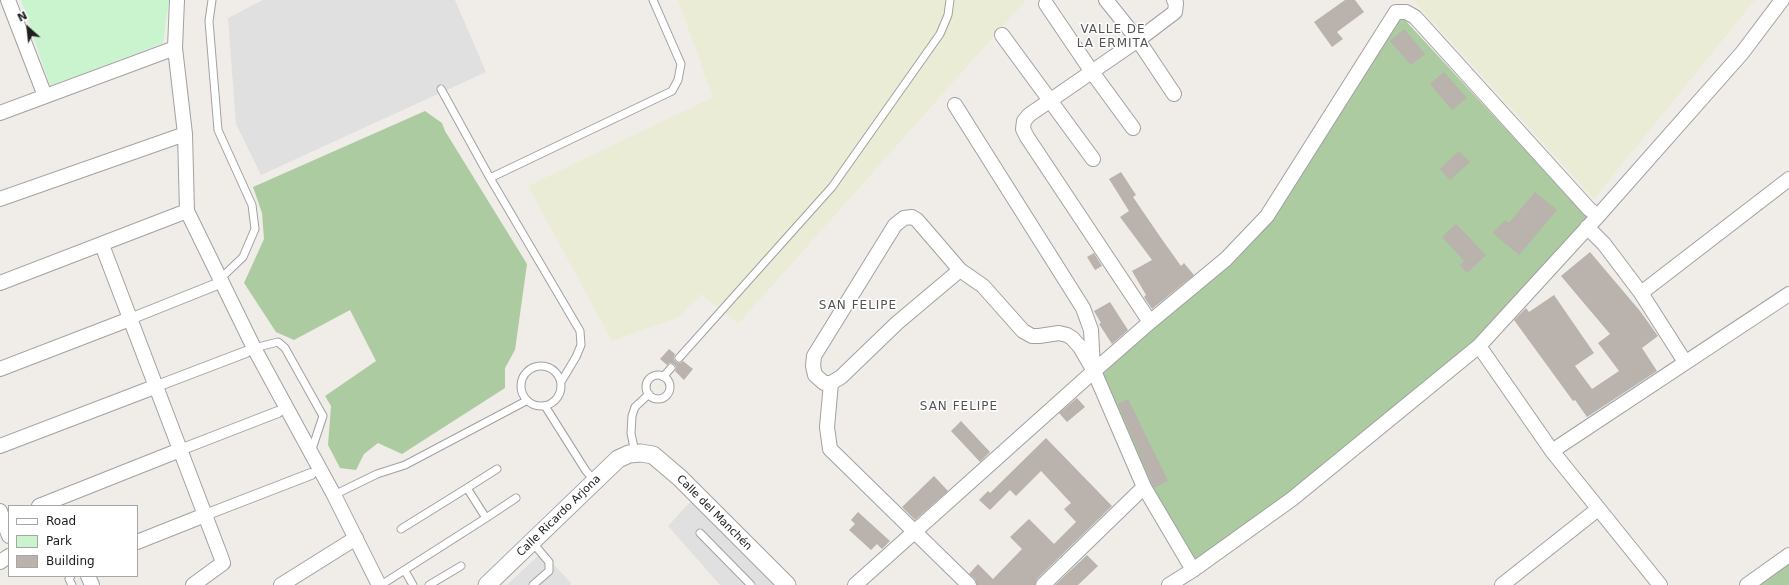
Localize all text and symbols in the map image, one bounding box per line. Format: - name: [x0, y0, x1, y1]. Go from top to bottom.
- north arrow: [8, 8, 48, 48]
- text: N: [15, 9, 29, 25]
- district label: VALLE DE LA ERMITA: [1077, 23, 1149, 51]
- district label: SAN FELIPE: [819, 299, 897, 313]
- district label: SAN FELIPE: [920, 400, 998, 414]
- street label: Calle Ricardo Arjona: [514, 473, 604, 559]
- street label: Calle del Manchén: [674, 473, 754, 553]
- legend: [8, 505, 138, 577]
- text: Road: [46, 514, 76, 528]
- text: Park: [46, 534, 72, 548]
- text: Building: [46, 554, 95, 568]

